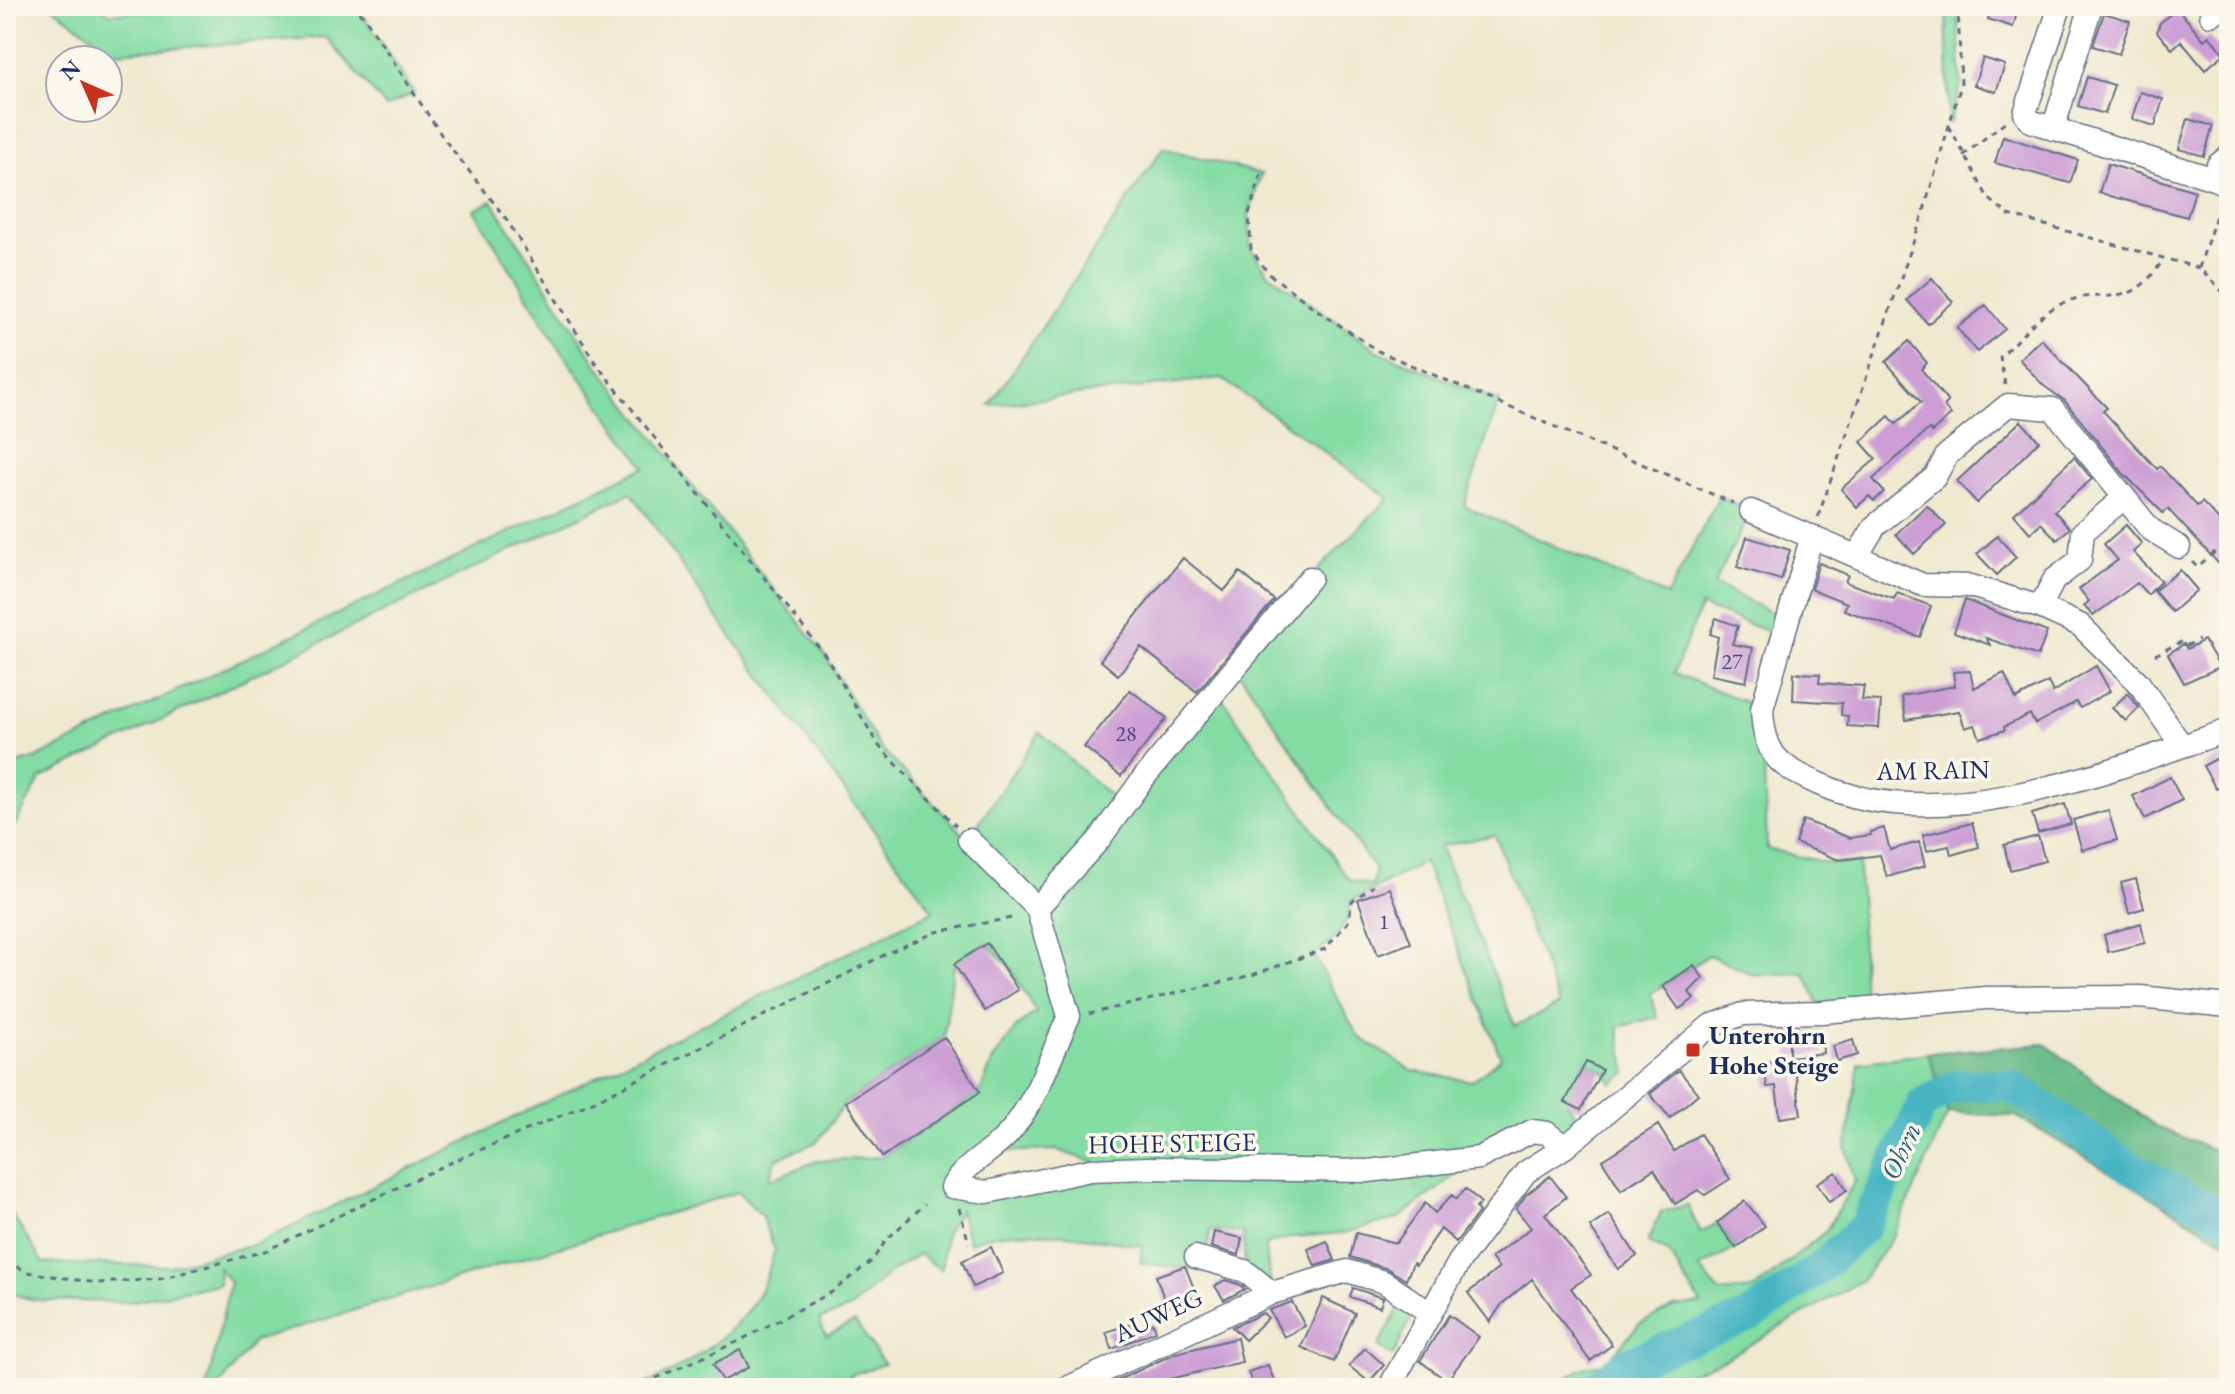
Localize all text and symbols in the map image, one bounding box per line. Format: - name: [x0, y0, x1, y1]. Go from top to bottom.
- north arrow: [44, 44, 124, 124]
- text: N: [54, 54, 87, 87]
- house number: 27: [1721, 647, 1743, 676]
- house number: 28: [1115, 719, 1137, 748]
- street label: AM RAIN: [1875, 752, 1991, 788]
- house number: 1: [1379, 907, 1389, 936]
- place label: Unterohrn Hohe Steige: [1709, 1018, 1839, 1082]
- marker: Unterohrn Hohe Steige: [1684, 1041, 1702, 1059]
- water label: Ohrn: [1871, 1117, 1929, 1185]
- street label: HOHE STEIGE: [1087, 1125, 1257, 1161]
- street label: AUWEG: [1107, 1280, 1208, 1351]

